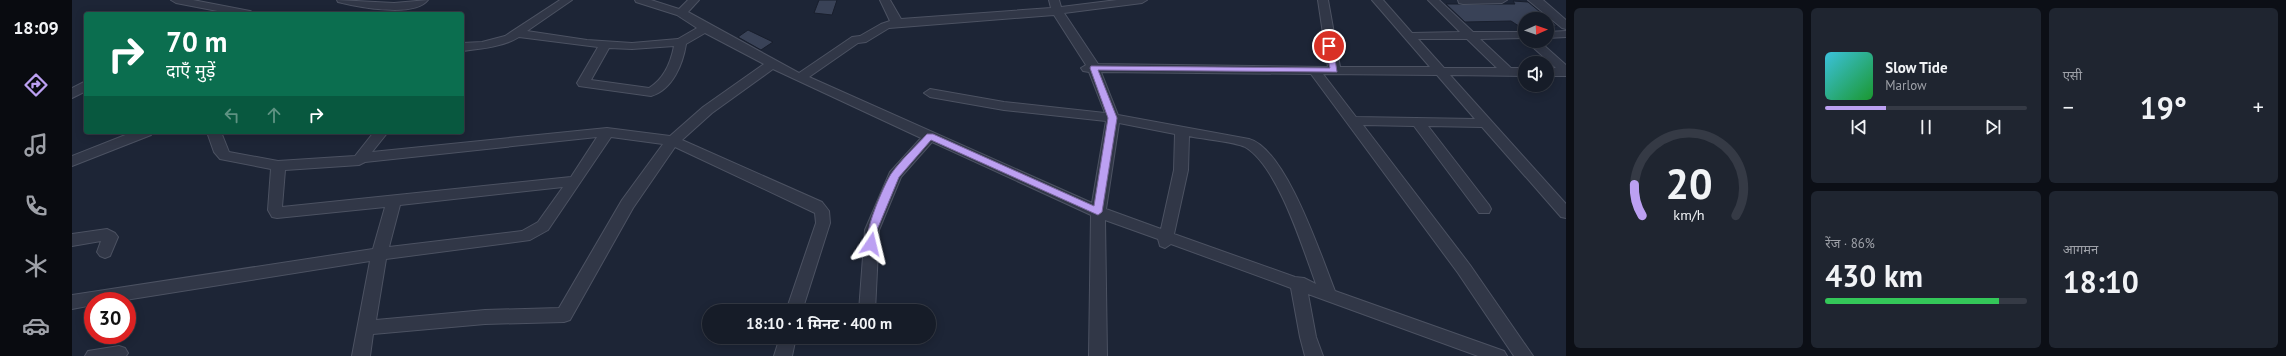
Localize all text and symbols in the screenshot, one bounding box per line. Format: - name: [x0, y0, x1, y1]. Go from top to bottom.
- north arrow: [1518, 12, 1554, 48]
- map controls: [1518, 12, 1554, 92]
- text: 18:09: [13, 16, 59, 39]
- text: 70 m: [166, 23, 227, 60]
- icon: right: [100, 28, 152, 80]
- pin: [1312, 29, 1346, 63]
- icon: arrive: [1318, 35, 1340, 57]
- button: sound: [1518, 56, 1554, 92]
- text: Slow Tide: [1885, 58, 1948, 77]
- text: दाएँ मुड़ें: [166, 59, 215, 82]
- text: एसी: [2063, 67, 2082, 84]
- icon: directions: [22, 71, 50, 99]
- text: Marlow: [1885, 77, 1927, 94]
- text: 19°: [2140, 88, 2187, 127]
- text: −: [2063, 93, 2074, 121]
- text: +: [2253, 93, 2264, 121]
- icon: left: [221, 104, 243, 126]
- icon: ahead: [263, 104, 285, 126]
- icon: right: [305, 104, 327, 126]
- icon: previous: [1848, 116, 1870, 138]
- icon: pause: [1915, 116, 1937, 138]
- icon: next: [1982, 116, 2004, 138]
- icon: music: [22, 131, 50, 159]
- text: 20: [1665, 157, 1712, 210]
- icon: phone: [22, 192, 50, 220]
- text: km/h: [1673, 205, 1704, 224]
- position arrow: [850, 223, 892, 265]
- text: रेंज · 86%: [1825, 235, 1875, 252]
- text: आगमन: [2063, 241, 2098, 258]
- icon: climate: [22, 252, 50, 280]
- text: 430 km: [1825, 256, 1923, 295]
- text: 18:10: [2063, 262, 2139, 301]
- speed limit sign: 30: [84, 292, 136, 344]
- icon: car: [22, 312, 50, 340]
- text: 18:10 · 1 मिनट · 400 m: [746, 314, 892, 333]

